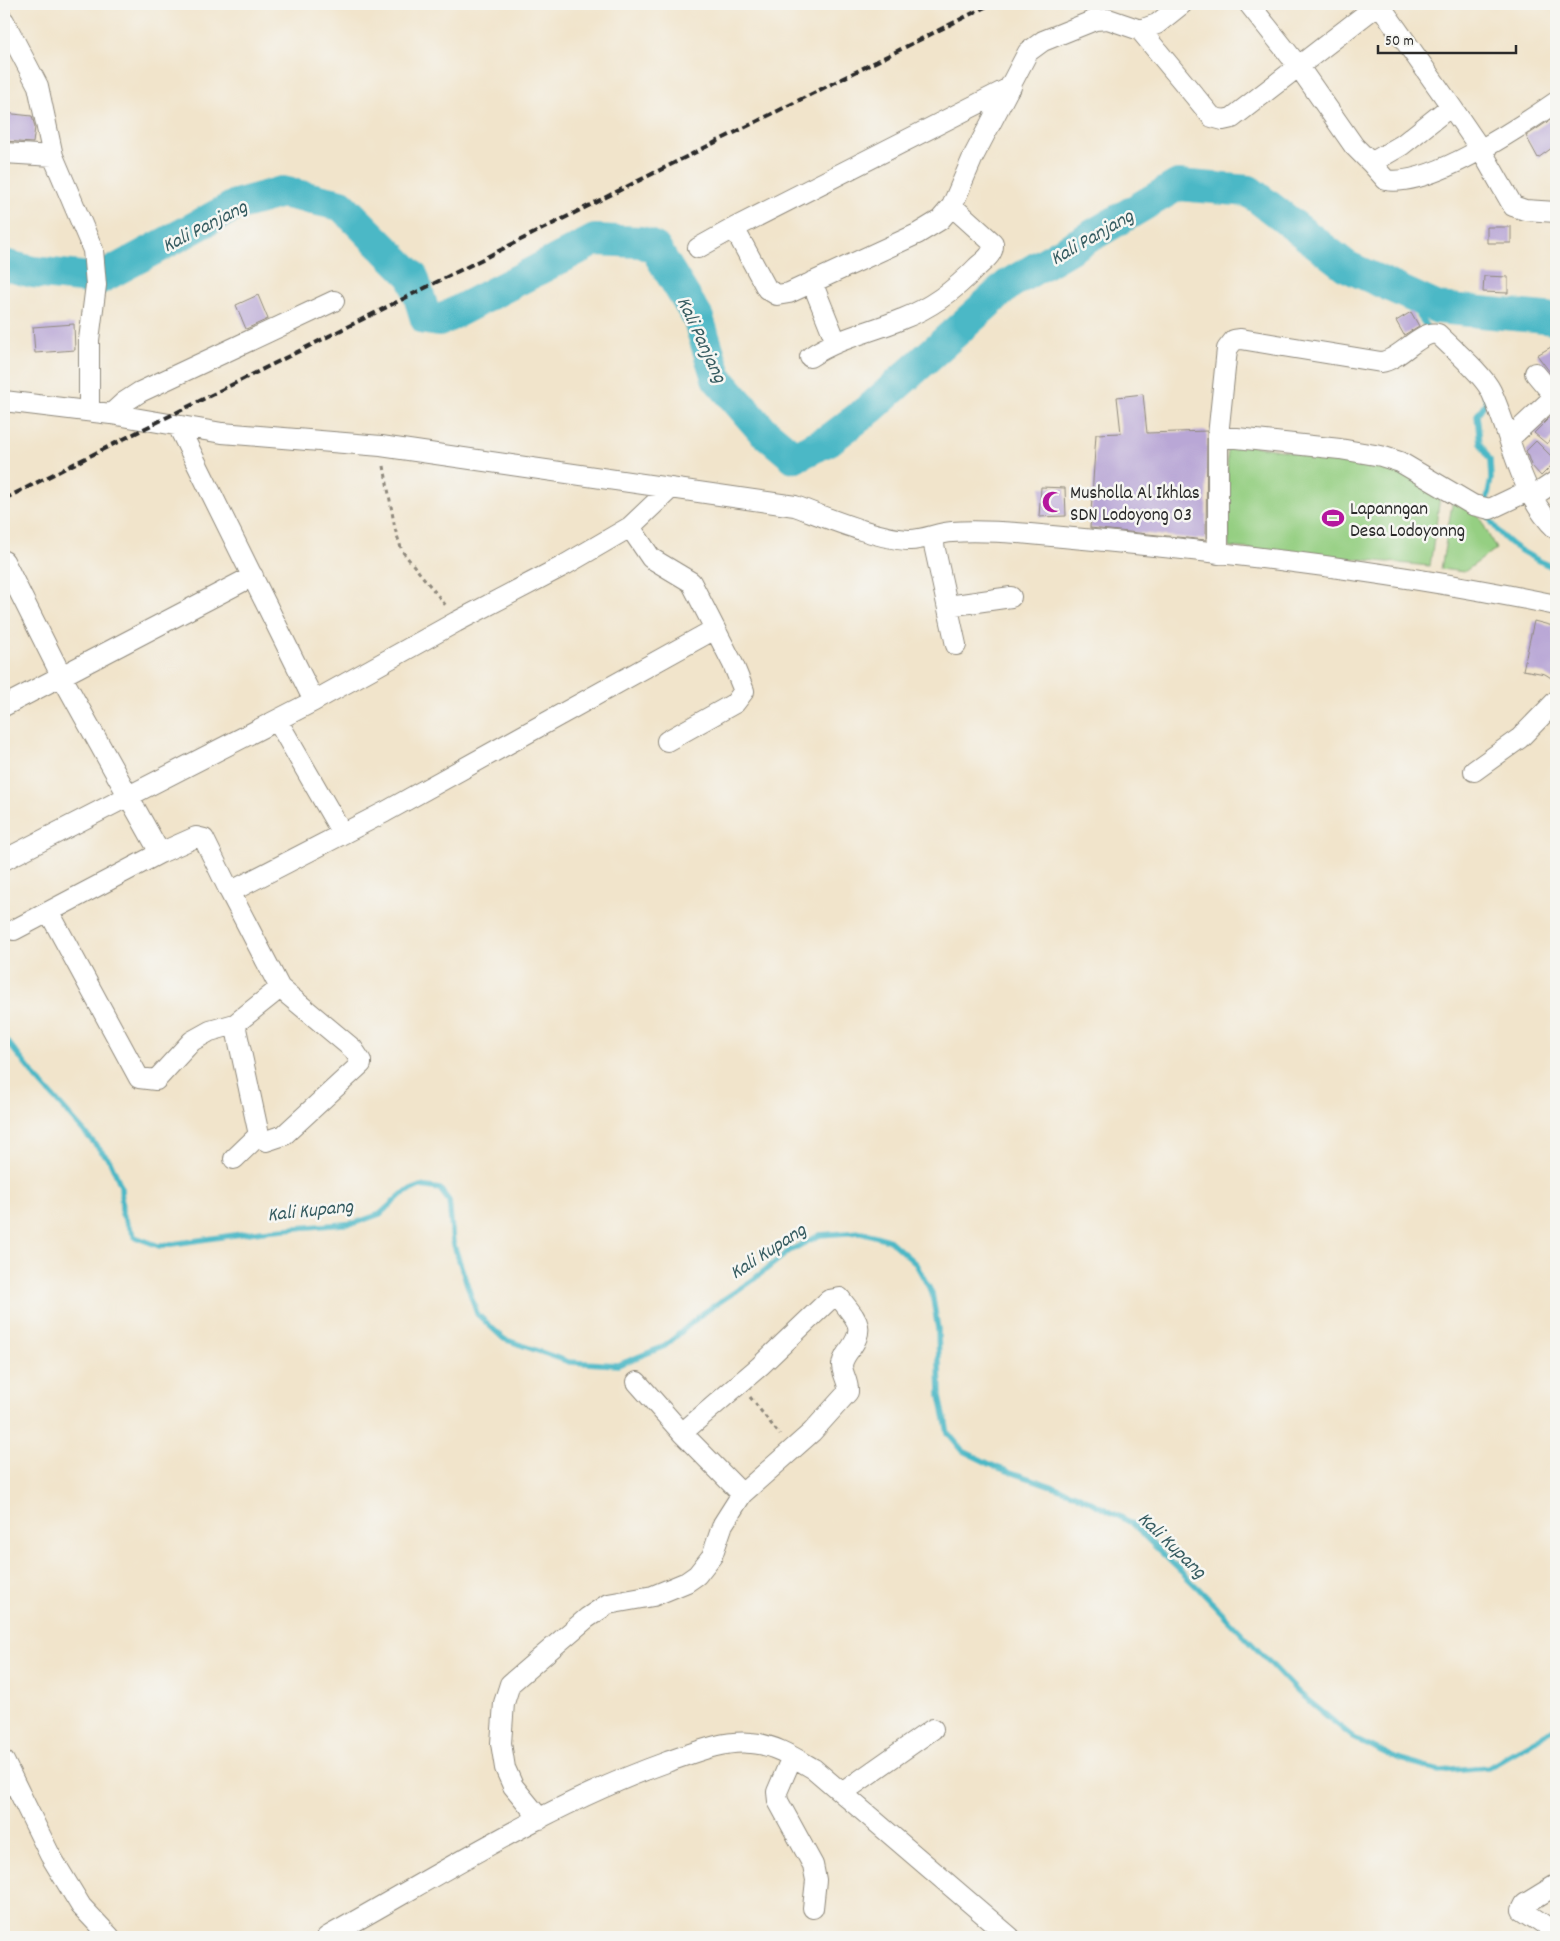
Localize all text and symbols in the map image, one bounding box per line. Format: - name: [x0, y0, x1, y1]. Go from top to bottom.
- scale bar: [1378, 22, 1515, 54]
- text: 50 m: [1385, 31, 1414, 53]
- water label: Kali Panjang: [158, 194, 254, 261]
- water label: Kali Panjang: [1046, 203, 1140, 274]
- water label: Kali Panjang: [668, 293, 733, 389]
- place label: Musholla Al Ikhlas SDN Lodoyong 03: [1070, 481, 1200, 530]
- mosque icon: Musholla Al Ikhlas SDN Lodoyong 03: [1040, 489, 1066, 515]
- place label: Lapanngan Desa Lodoyonng: [1350, 497, 1465, 546]
- sports icon: Lapanngan Desa Lodoyonng: [1320, 505, 1346, 531]
- water label: Kali Kupang: [266, 1193, 356, 1230]
- water label: Kali Kupang: [725, 1217, 813, 1288]
- water label: Kali Kupang: [1130, 1506, 1212, 1587]

